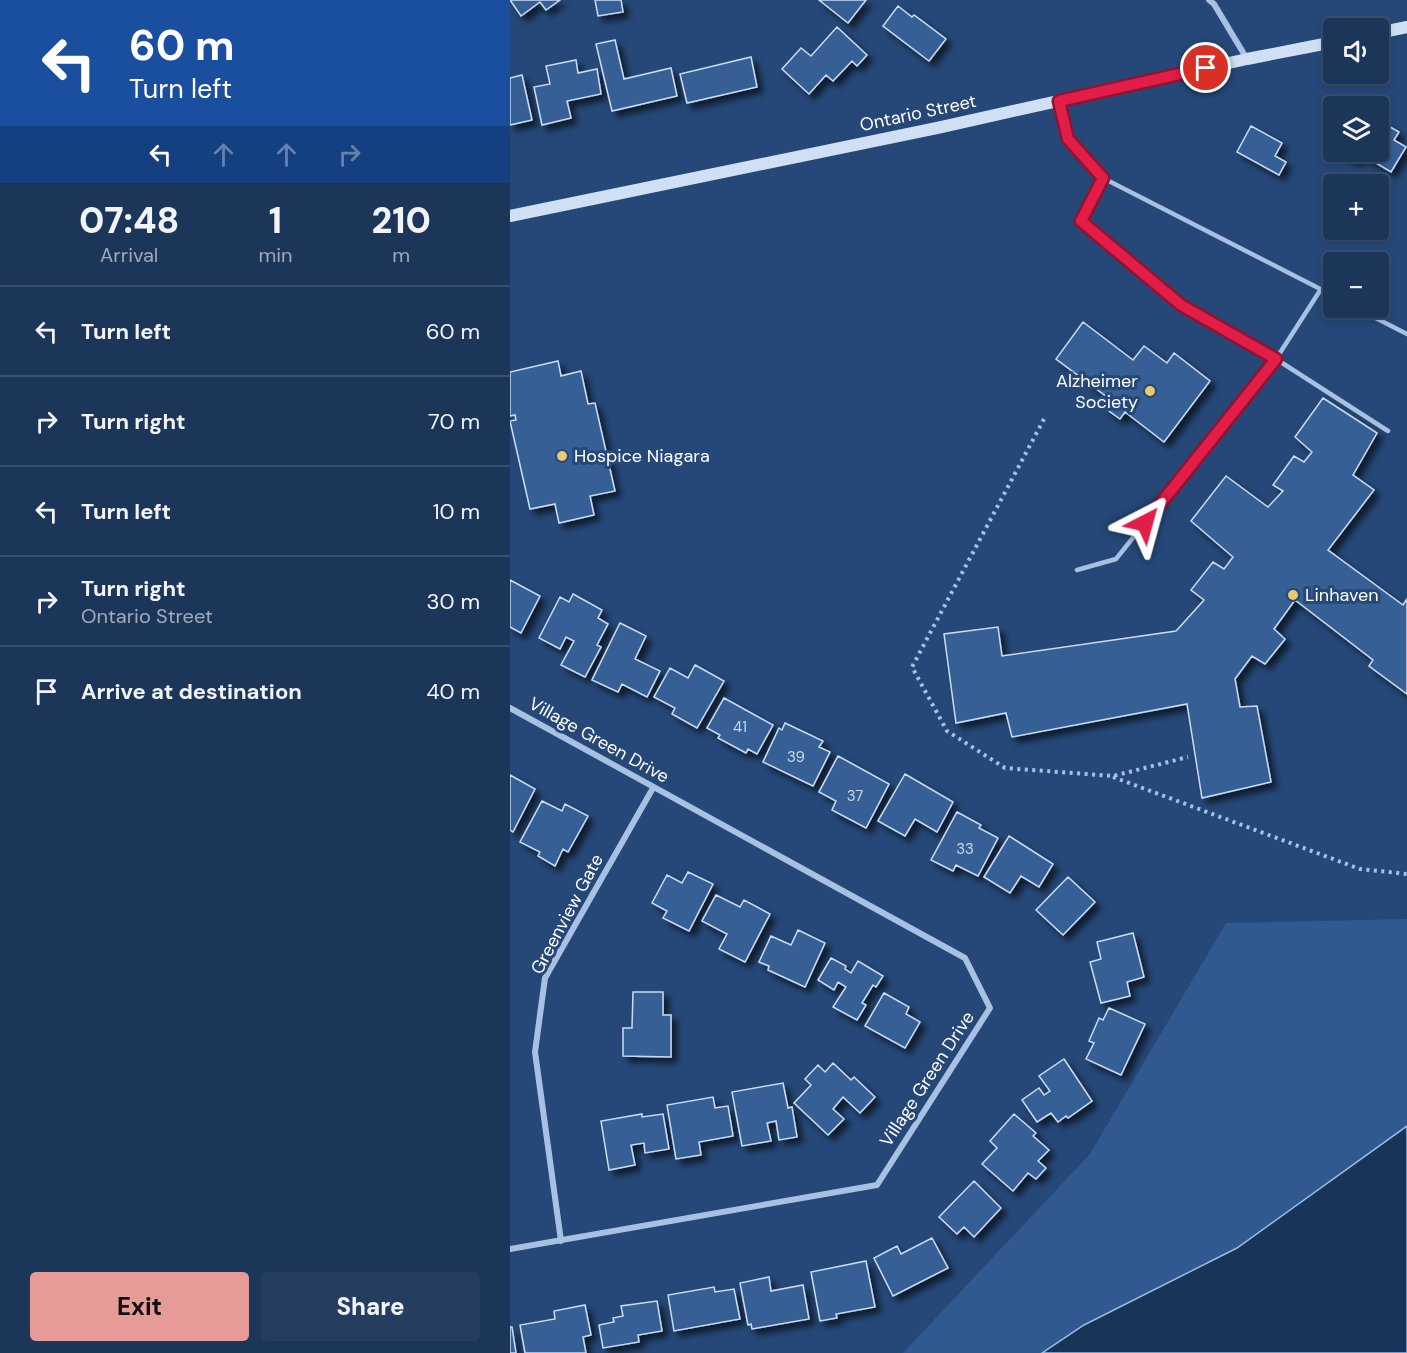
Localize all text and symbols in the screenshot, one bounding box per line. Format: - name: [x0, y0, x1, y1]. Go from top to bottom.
- text: 60 m: [129, 18, 235, 73]
- map controls: [1323, 18, 1389, 318]
- button: sound: [1323, 18, 1389, 84]
- icon: left: [30, 24, 108, 102]
- pin: [1180, 42, 1231, 93]
- icon: arrive: [1189, 51, 1222, 84]
- text: Turn left: [129, 71, 232, 106]
- street label: Ontario Street: [858, 89, 978, 137]
- button: layers: [1323, 96, 1389, 162]
- icon: left: [144, 138, 177, 171]
- icon: ahead: [207, 138, 240, 171]
- icon: ahead: [270, 138, 303, 171]
- icon: right: [333, 138, 366, 171]
- button: +: [1323, 174, 1389, 240]
- text: 07:48: [79, 197, 179, 244]
- text: 1: [269, 197, 282, 244]
- text: 210: [371, 197, 431, 244]
- text: Arrival: [100, 242, 158, 268]
- text: min: [258, 242, 292, 268]
- text: m: [392, 242, 410, 268]
- button: −: [1323, 252, 1389, 318]
- icon: left: [30, 315, 63, 348]
- text: Turn left: [81, 317, 171, 346]
- text: 60 m: [426, 317, 480, 346]
- place label: Alzheimer Society: [1056, 369, 1138, 414]
- marker: Alzheimer Society: [1143, 384, 1157, 398]
- icon: right: [30, 405, 63, 438]
- text: Turn right: [81, 407, 186, 436]
- text: 70 m: [428, 407, 480, 436]
- place label: Hospice Niagara: [574, 444, 710, 468]
- marker: Hospice Niagara: [555, 449, 569, 463]
- position arrow: [1113, 491, 1177, 555]
- icon: left: [30, 495, 63, 528]
- text: Turn left: [81, 497, 171, 526]
- text: 10 m: [433, 497, 480, 526]
- text: Turn right: [81, 574, 186, 603]
- place label: Linhaven: [1305, 583, 1379, 607]
- icon: right: [30, 585, 63, 618]
- text: 30 m: [426, 587, 480, 616]
- marker: Linhaven: [1286, 588, 1300, 602]
- text: Ontario Street: [81, 603, 213, 629]
- icon: arrive: [30, 675, 63, 708]
- text: Arrive at destination: [81, 677, 302, 706]
- text: 40 m: [426, 677, 480, 706]
- street label: Village Green Drive: [525, 691, 673, 789]
- house number: 41: [733, 717, 747, 737]
- house number: 39: [787, 747, 805, 767]
- house number: 37: [847, 786, 863, 806]
- house number: 33: [956, 839, 974, 859]
- street label: Greenview Gate: [525, 850, 609, 978]
- street label: Village Green Drive: [874, 1007, 980, 1151]
- button: Exit: [30, 1272, 249, 1341]
- button: Share: [261, 1272, 480, 1341]

